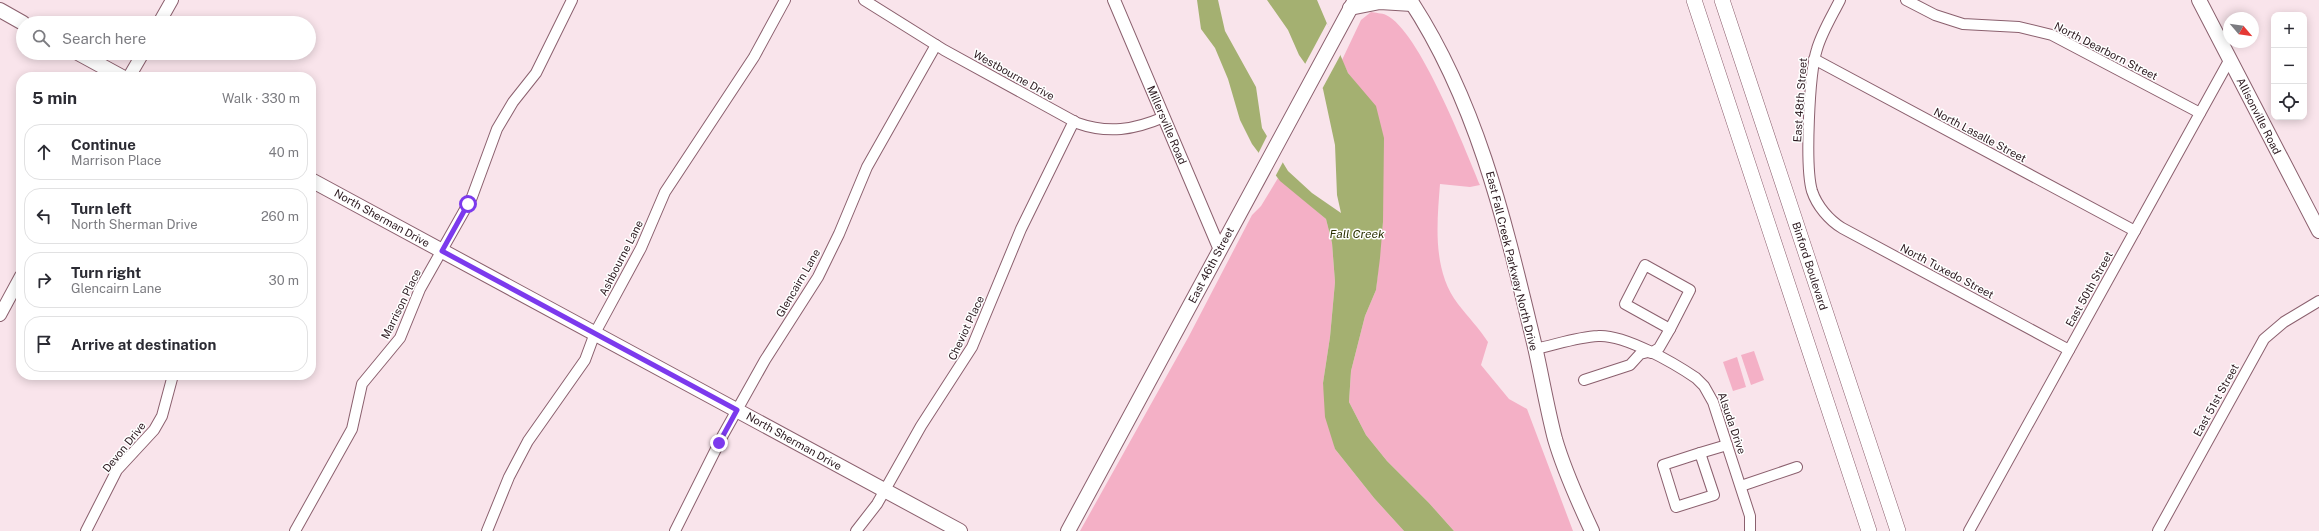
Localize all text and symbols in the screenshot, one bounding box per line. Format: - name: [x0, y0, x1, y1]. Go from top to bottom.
- north arrow: [2223, 12, 2259, 48]
- map controls: [2271, 12, 2307, 120]
- button: +: [2271, 12, 2307, 48]
- search box: [16, 16, 316, 60]
- street label: North Dearborn Street: [2052, 20, 2160, 82]
- icon: search: [30, 27, 52, 49]
- text: Search here: [62, 30, 146, 47]
- street label: Westbourne Drive: [971, 48, 1057, 102]
- button: −: [2271, 48, 2307, 84]
- street label: East 48th Street: [1791, 57, 1809, 143]
- street label: Allisonville Road: [2234, 76, 2284, 156]
- street label: Millersville Road: [1145, 84, 1189, 166]
- button: locate: [2271, 84, 2307, 120]
- text: 5 min: [32, 88, 77, 108]
- text: Walk · 330 m: [222, 91, 300, 106]
- street label: North Lasalle Street: [1932, 106, 2028, 164]
- text: Continue: [71, 136, 136, 153]
- icon: ahead: [33, 141, 55, 163]
- text: 40 m: [268, 145, 299, 160]
- text: Marrison Place: [71, 153, 161, 168]
- street label: East Fall Creek Parkway North Drive: [1484, 170, 1540, 352]
- street label: North Sherman Drive: [332, 187, 432, 249]
- route start: [459, 195, 477, 213]
- text: Turn left: [71, 200, 132, 217]
- icon: left: [33, 205, 55, 227]
- text: 260 m: [261, 209, 299, 224]
- text: North Sherman Drive: [71, 217, 198, 232]
- street label: Ashbourne Lane: [597, 218, 645, 298]
- street label: Binford Boulevard: [1790, 220, 1830, 312]
- street label: East 46th Street: [1186, 225, 1236, 305]
- water label: Fall Creek: [1330, 227, 1385, 241]
- street label: North Tuxedo Street: [1898, 241, 1996, 301]
- street label: Glencairn Lane: [774, 247, 822, 319]
- street label: East 50th Street: [2063, 249, 2115, 329]
- text: Turn right: [71, 264, 141, 281]
- street label: Marrison Place: [379, 267, 423, 341]
- icon: right: [33, 269, 55, 291]
- text: 30 m: [269, 273, 299, 288]
- text: Glencairn Lane: [71, 281, 162, 296]
- street label: Cheviot Place: [946, 294, 986, 362]
- icon: arrive: [33, 333, 55, 355]
- text: Arrive at destination: [71, 336, 216, 353]
- street label: East 51st Street: [2191, 362, 2241, 438]
- street label: Alsuda Drive: [1716, 391, 1748, 455]
- street label: North Sherman Drive: [744, 410, 844, 472]
- street label: Devon Drive: [100, 420, 148, 474]
- route end: [710, 434, 728, 452]

